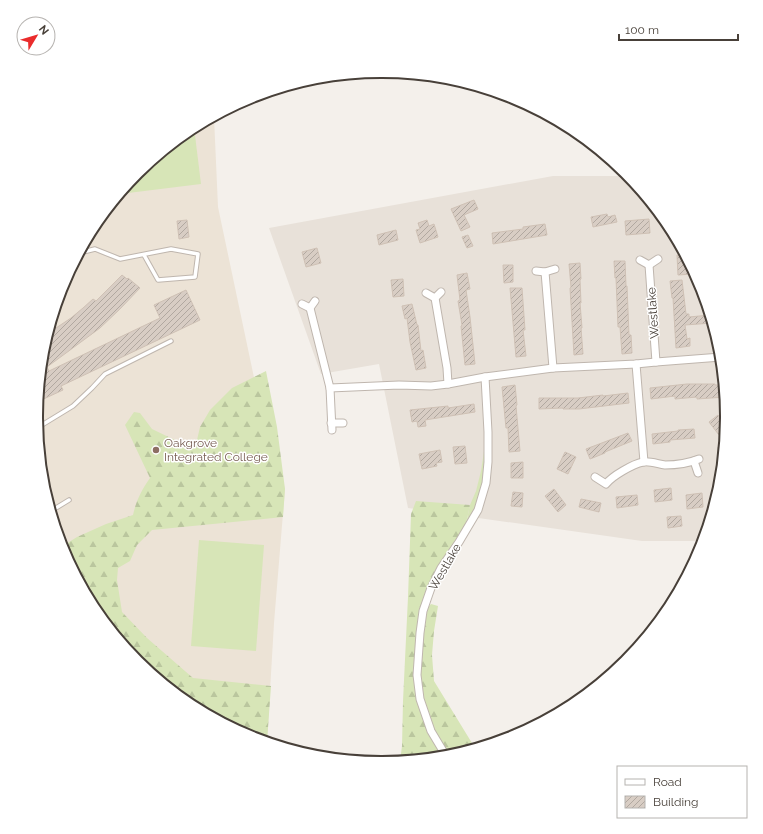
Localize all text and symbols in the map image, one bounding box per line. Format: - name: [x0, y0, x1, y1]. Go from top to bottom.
- north arrow: [16, 16, 56, 56]
- scale bar: [619, 16, 738, 42]
- text: N: [36, 23, 51, 37]
- text: 100 m: [625, 23, 659, 37]
- street label: Westlake: [644, 287, 662, 339]
- place label: Oakgrove Integrated College: [164, 436, 268, 464]
- marker: Oakgrove Integrated College: [151, 445, 161, 455]
- street label: Westlake: [426, 541, 464, 593]
- legend: [617, 766, 747, 818]
- text: Road: [653, 775, 682, 789]
- text: Building: [653, 795, 699, 809]

